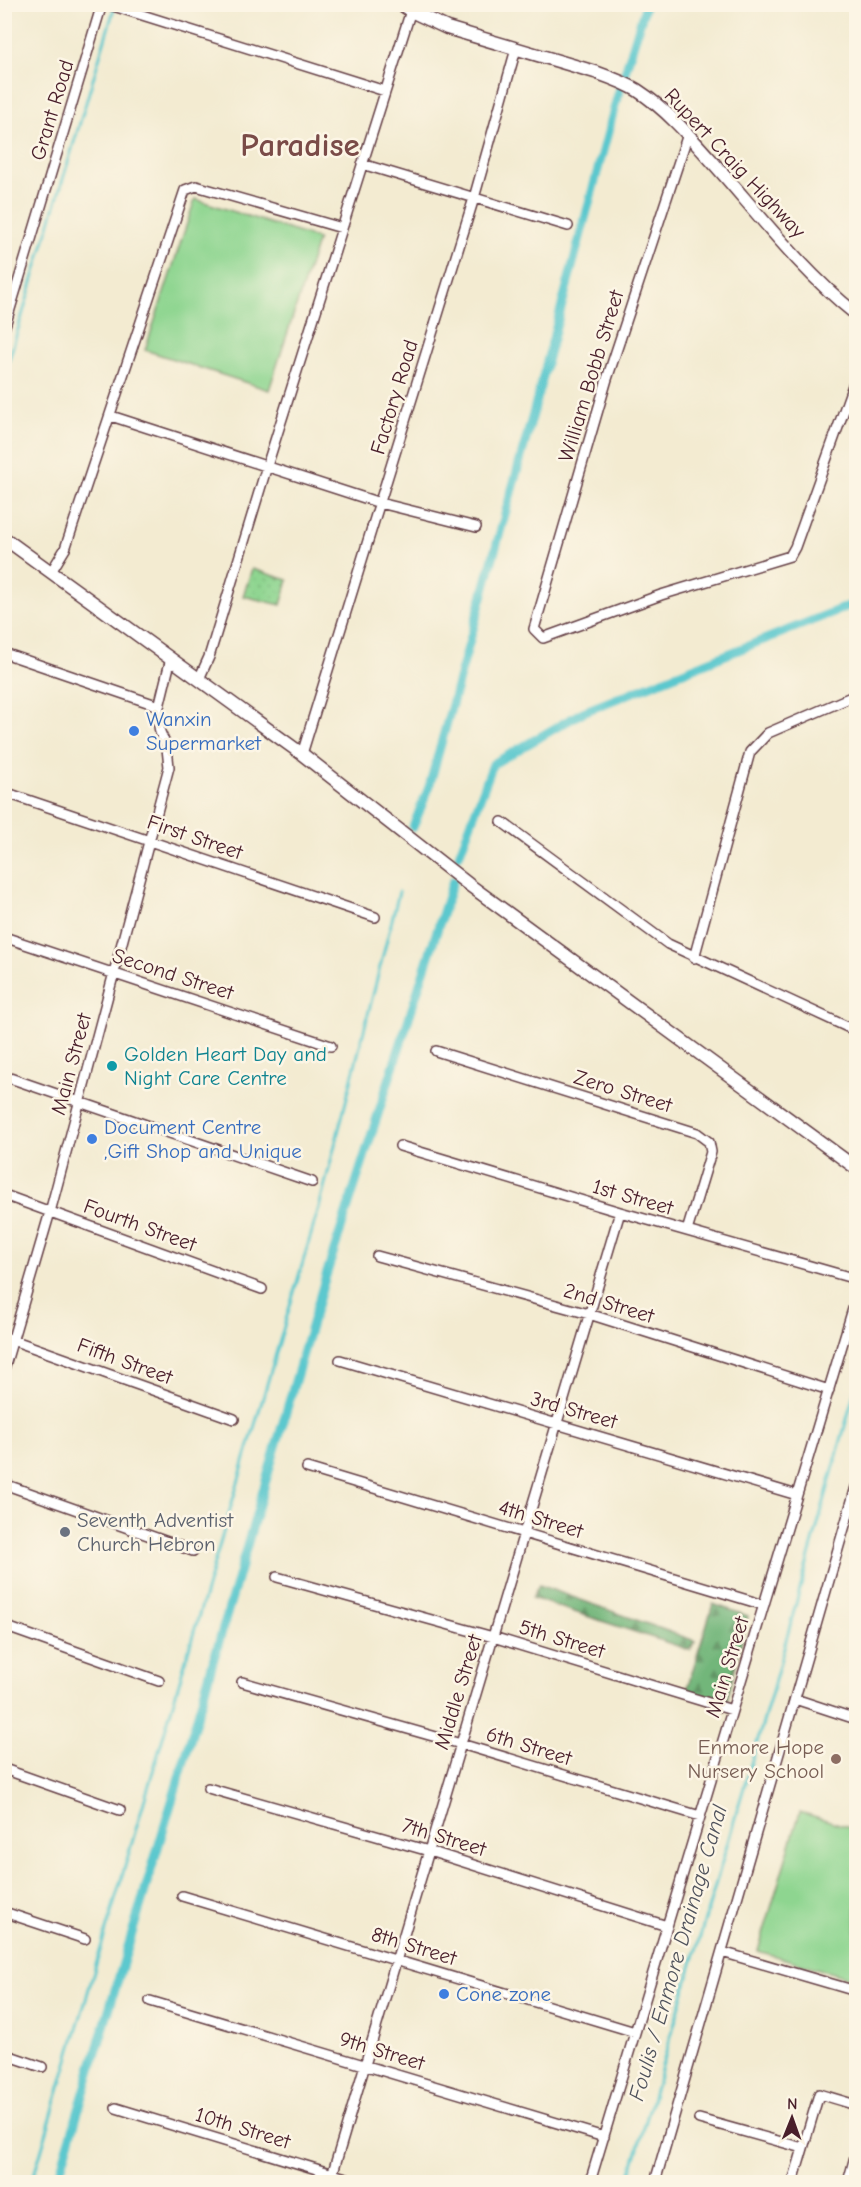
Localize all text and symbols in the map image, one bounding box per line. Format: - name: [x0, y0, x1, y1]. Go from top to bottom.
- street label: Grant Road: [25, 57, 79, 163]
- street label: Rupert Craig Highway: [660, 83, 811, 243]
- district label: Paradise: [240, 126, 360, 164]
- street label: William Bobb Street: [553, 286, 629, 465]
- street label: Factory Road: [365, 337, 423, 457]
- place label: Wanxin Supermarket: [146, 707, 262, 755]
- marker: Wanxin Supermarket: [127, 724, 141, 738]
- street label: First Street: [144, 809, 247, 865]
- street label: Second Street: [110, 943, 237, 1005]
- street label: Main Street: [46, 1010, 96, 1118]
- place label: Golden Heart Day and Night Care Centre: [124, 1042, 327, 1090]
- marker: Golden Heart Day and Night Care Centre: [105, 1059, 119, 1073]
- street label: Zero Street: [571, 1065, 676, 1118]
- place label: Document Centre ,Gift Shop and Unique: [104, 1115, 302, 1163]
- marker: Document Centre ,Gift Shop and Unique: [85, 1132, 99, 1146]
- street label: 1st Street: [590, 1174, 677, 1220]
- street label: Fourth Street: [80, 1194, 200, 1257]
- street label: 2nd Street: [561, 1278, 658, 1328]
- street label: Fifth Street: [74, 1333, 177, 1390]
- street label: 3rd Street: [528, 1386, 621, 1434]
- street label: 4th Street: [496, 1495, 587, 1543]
- place label: Seventh Adventist Church Hebron: [77, 1508, 234, 1556]
- marker: Seventh Adventist Church Hebron: [58, 1525, 72, 1539]
- street label: Main Street: [700, 1613, 754, 1720]
- street label: 5th Street: [516, 1615, 609, 1664]
- street label: Middle Street: [429, 1630, 487, 1753]
- street label: 6th Street: [483, 1722, 576, 1771]
- place label: Enmore Hope Nursery School: [687, 1735, 824, 1783]
- marker: Enmore Hope Nursery School: [829, 1752, 843, 1766]
- water label: Foulis / Enmore Drainage Canal: [623, 1801, 733, 2104]
- street label: 7th Street: [399, 1813, 490, 1861]
- street label: 8th Street: [369, 1922, 460, 1971]
- place label: Cone zone: [456, 1982, 551, 2006]
- marker: Cone zone: [437, 1987, 451, 2001]
- street label: 9th Street: [336, 2027, 429, 2076]
- north arrow: [762, 2088, 822, 2148]
- text: N: [787, 2095, 798, 2113]
- street label: 10th Street: [193, 2102, 294, 2154]

